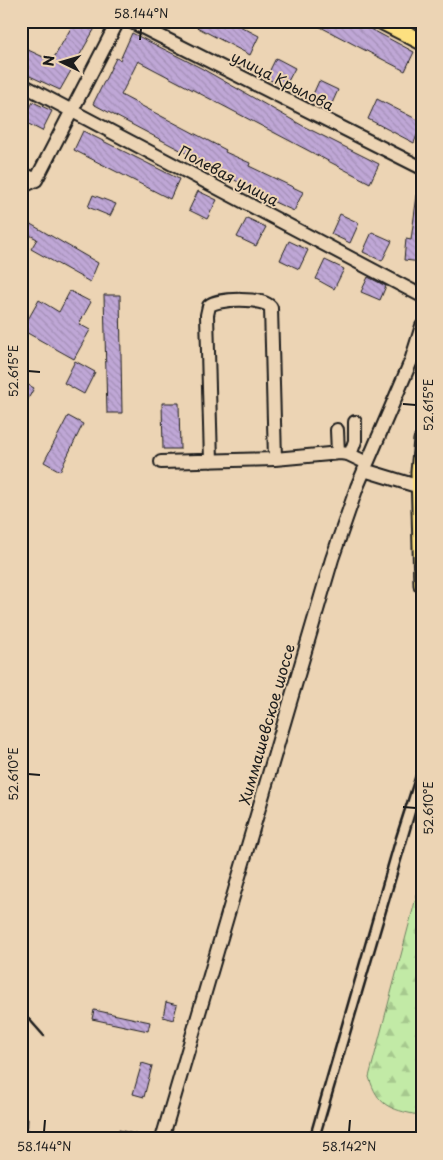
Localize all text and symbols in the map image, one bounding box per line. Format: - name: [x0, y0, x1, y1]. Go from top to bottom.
- text: 58.144°N: [114, 4, 168, 22]
- north arrow: [38, 38, 88, 88]
- street label: улица Крылова: [228, 44, 339, 116]
- text: N: [38, 54, 59, 67]
- street label: Полевая улица: [175, 139, 284, 211]
- text: 52.615°E: [4, 345, 22, 397]
- text: 52.615°E: [419, 379, 437, 431]
- street label: Химмашевское шоссе: [232, 641, 300, 807]
- text: 52.610°E: [4, 747, 22, 801]
- text: 52.610°E: [419, 781, 437, 835]
- text: 58.144°N: [17, 1137, 71, 1155]
- text: 58.142°N: [322, 1137, 376, 1155]

